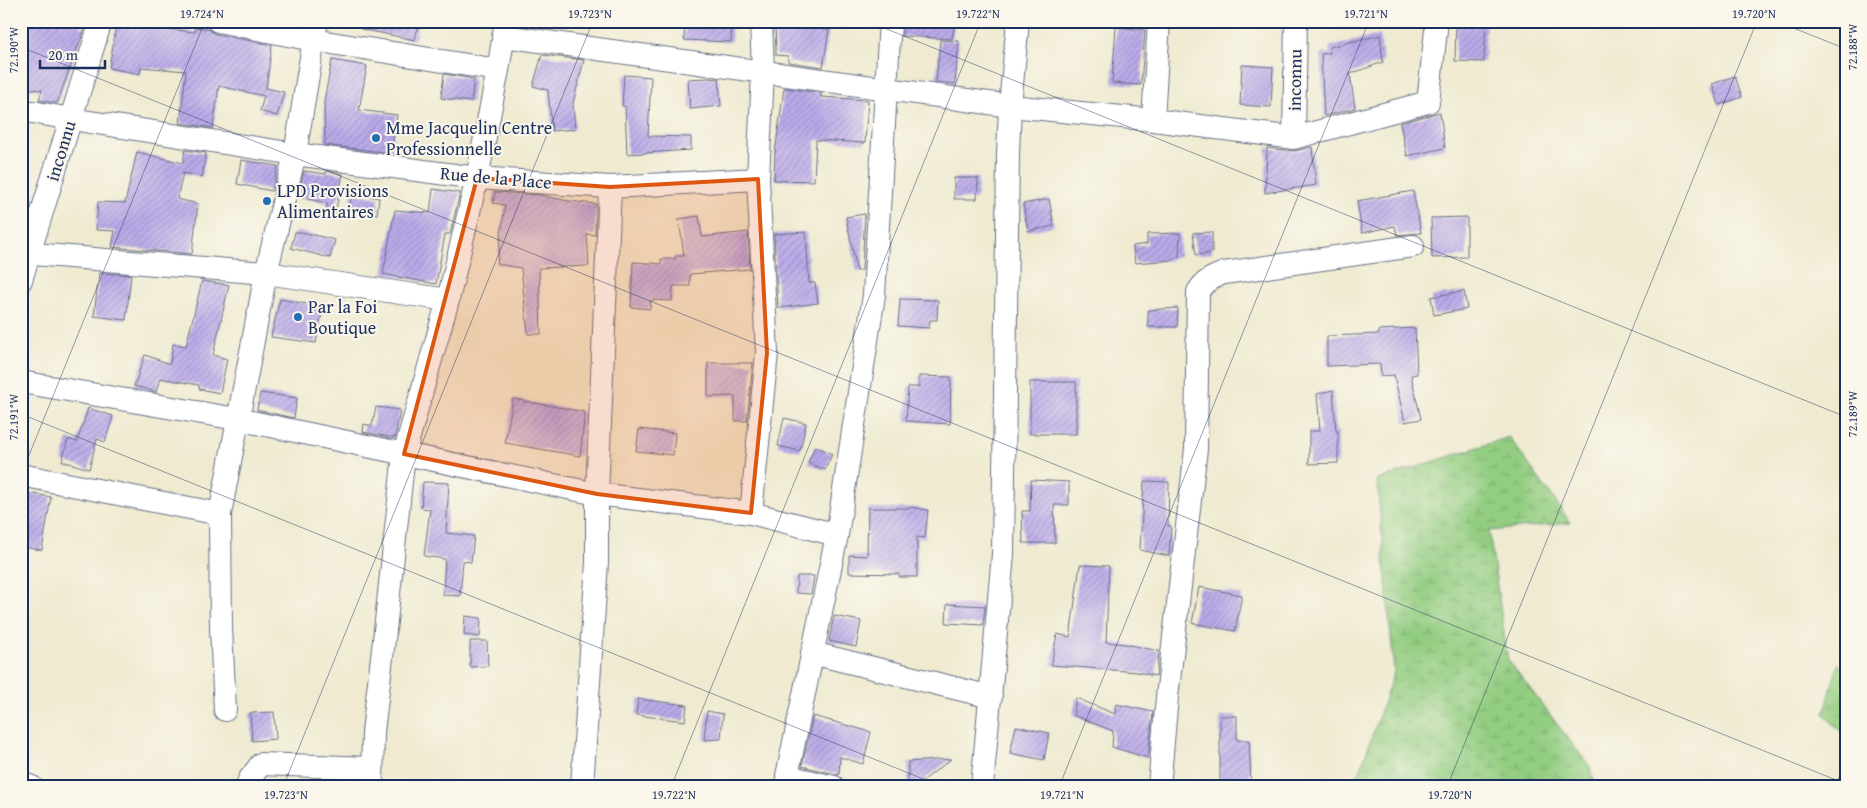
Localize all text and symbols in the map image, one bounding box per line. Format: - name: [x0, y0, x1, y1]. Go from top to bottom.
- text: 19.724°N: [180, 5, 224, 22]
- text: 19.723°N: [568, 5, 612, 22]
- text: 19.722°N: [956, 5, 1000, 22]
- text: 19.721°N: [1344, 5, 1388, 22]
- text: 19.720°N: [1732, 5, 1776, 22]
- text: 72.188°W: [1844, 23, 1861, 70]
- text: 72.190°W: [5, 26, 22, 73]
- scale bar: [40, 38, 105, 70]
- text: 20 m: [48, 44, 79, 65]
- street label: inconnu: [1280, 48, 1309, 111]
- place label: Mme Jacquelin Centre Professionnelle: [386, 114, 552, 162]
- street label: inconnu: [39, 117, 83, 185]
- marker: Mme Jacquelin Centre Professionnelle: [370, 132, 382, 144]
- street label: Rue de la Place: [439, 159, 553, 196]
- place label: LPD Provisions Alimentaires: [277, 177, 389, 225]
- marker: LPD Provisions Alimentaires: [261, 195, 273, 207]
- place label: Par la Foi Boutique: [308, 293, 377, 341]
- marker: Par la Foi Boutique: [292, 311, 304, 323]
- text: 72.189°W: [1844, 390, 1861, 437]
- text: 72.191°W: [5, 393, 22, 440]
- text: 19.723°N: [264, 786, 308, 803]
- text: 19.722°N: [652, 786, 696, 803]
- text: 19.721°N: [1040, 786, 1084, 803]
- text: 19.720°N: [1428, 786, 1472, 803]

